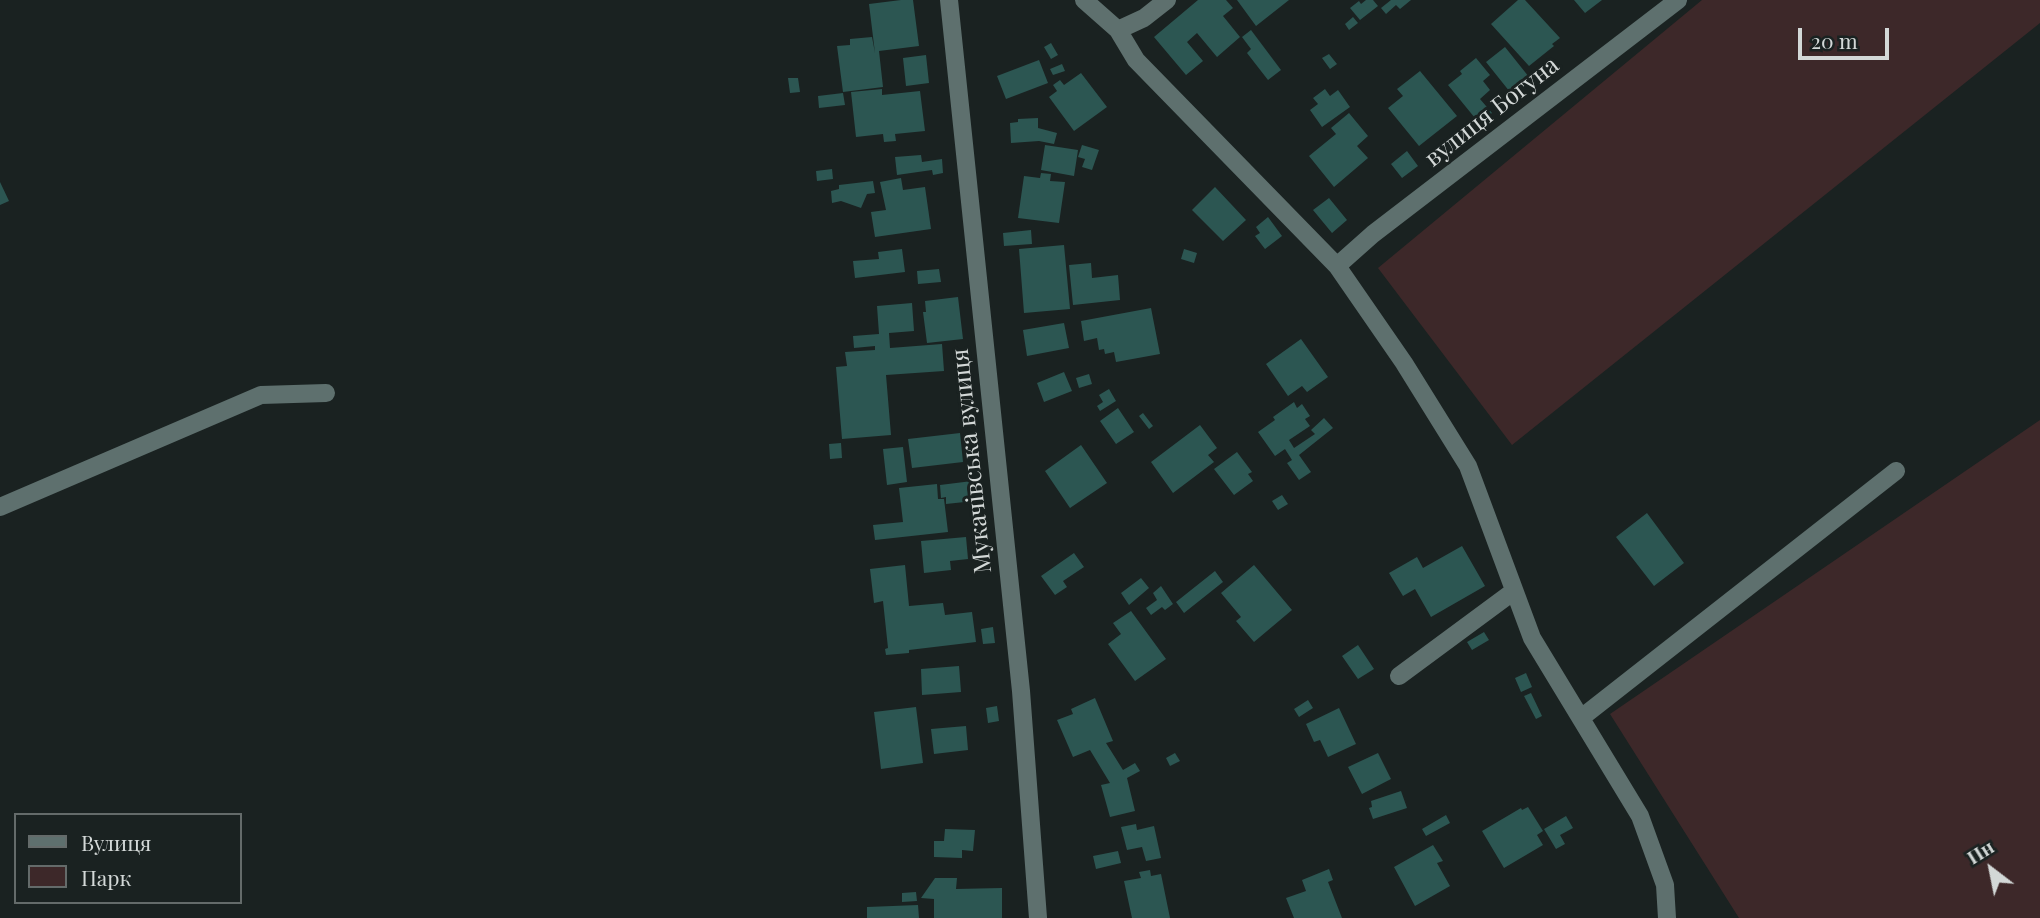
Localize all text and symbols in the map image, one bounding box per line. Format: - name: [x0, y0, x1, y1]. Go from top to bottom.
- scale bar: [1802, 14, 1893, 58]
- text: 20 m: [1811, 26, 1858, 54]
- street label: вулиця Богуна: [1419, 51, 1565, 173]
- street label: Мукачівська вулиця: [946, 347, 998, 575]
- legend: [14, 813, 242, 904]
- text: Вулиця: [81, 828, 151, 856]
- text: Пн: [1961, 833, 1998, 869]
- north arrow: [1956, 834, 2026, 904]
- text: Парк: [81, 863, 131, 891]

